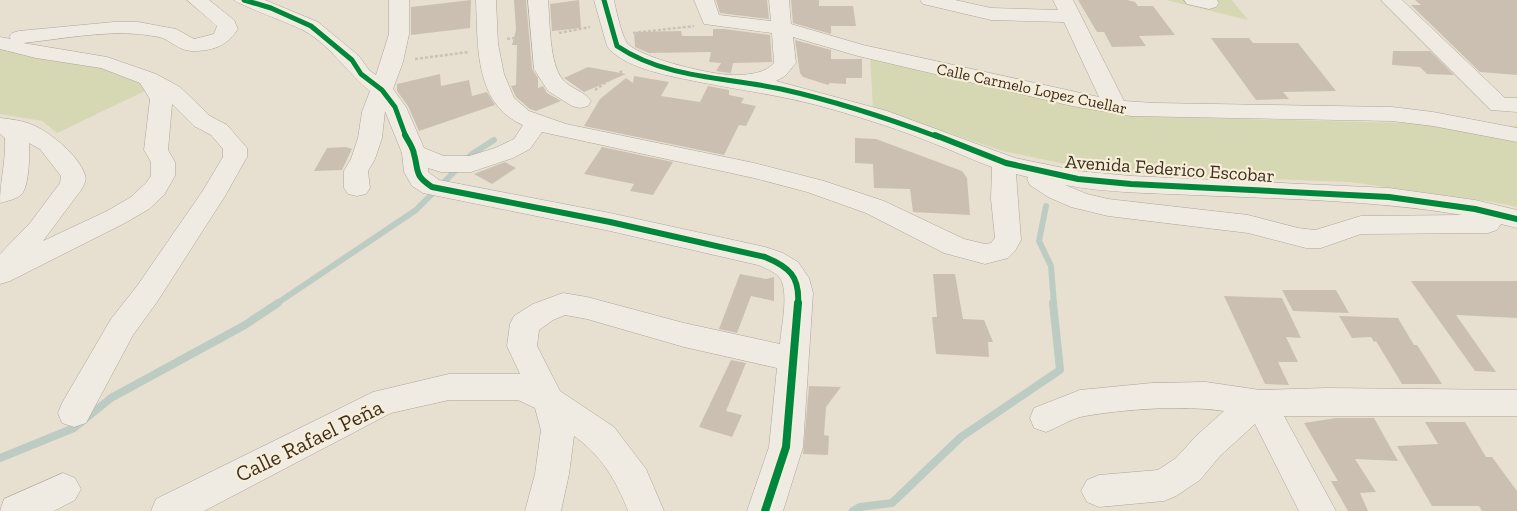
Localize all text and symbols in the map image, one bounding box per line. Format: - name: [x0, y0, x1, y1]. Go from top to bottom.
- street label: Calle Carmelo Lopez Cuellar: [935, 59, 1129, 118]
- street label: Avenida Federico Escobar: [1065, 150, 1275, 187]
- street label: Calle Rafael Peña: [231, 393, 388, 488]

